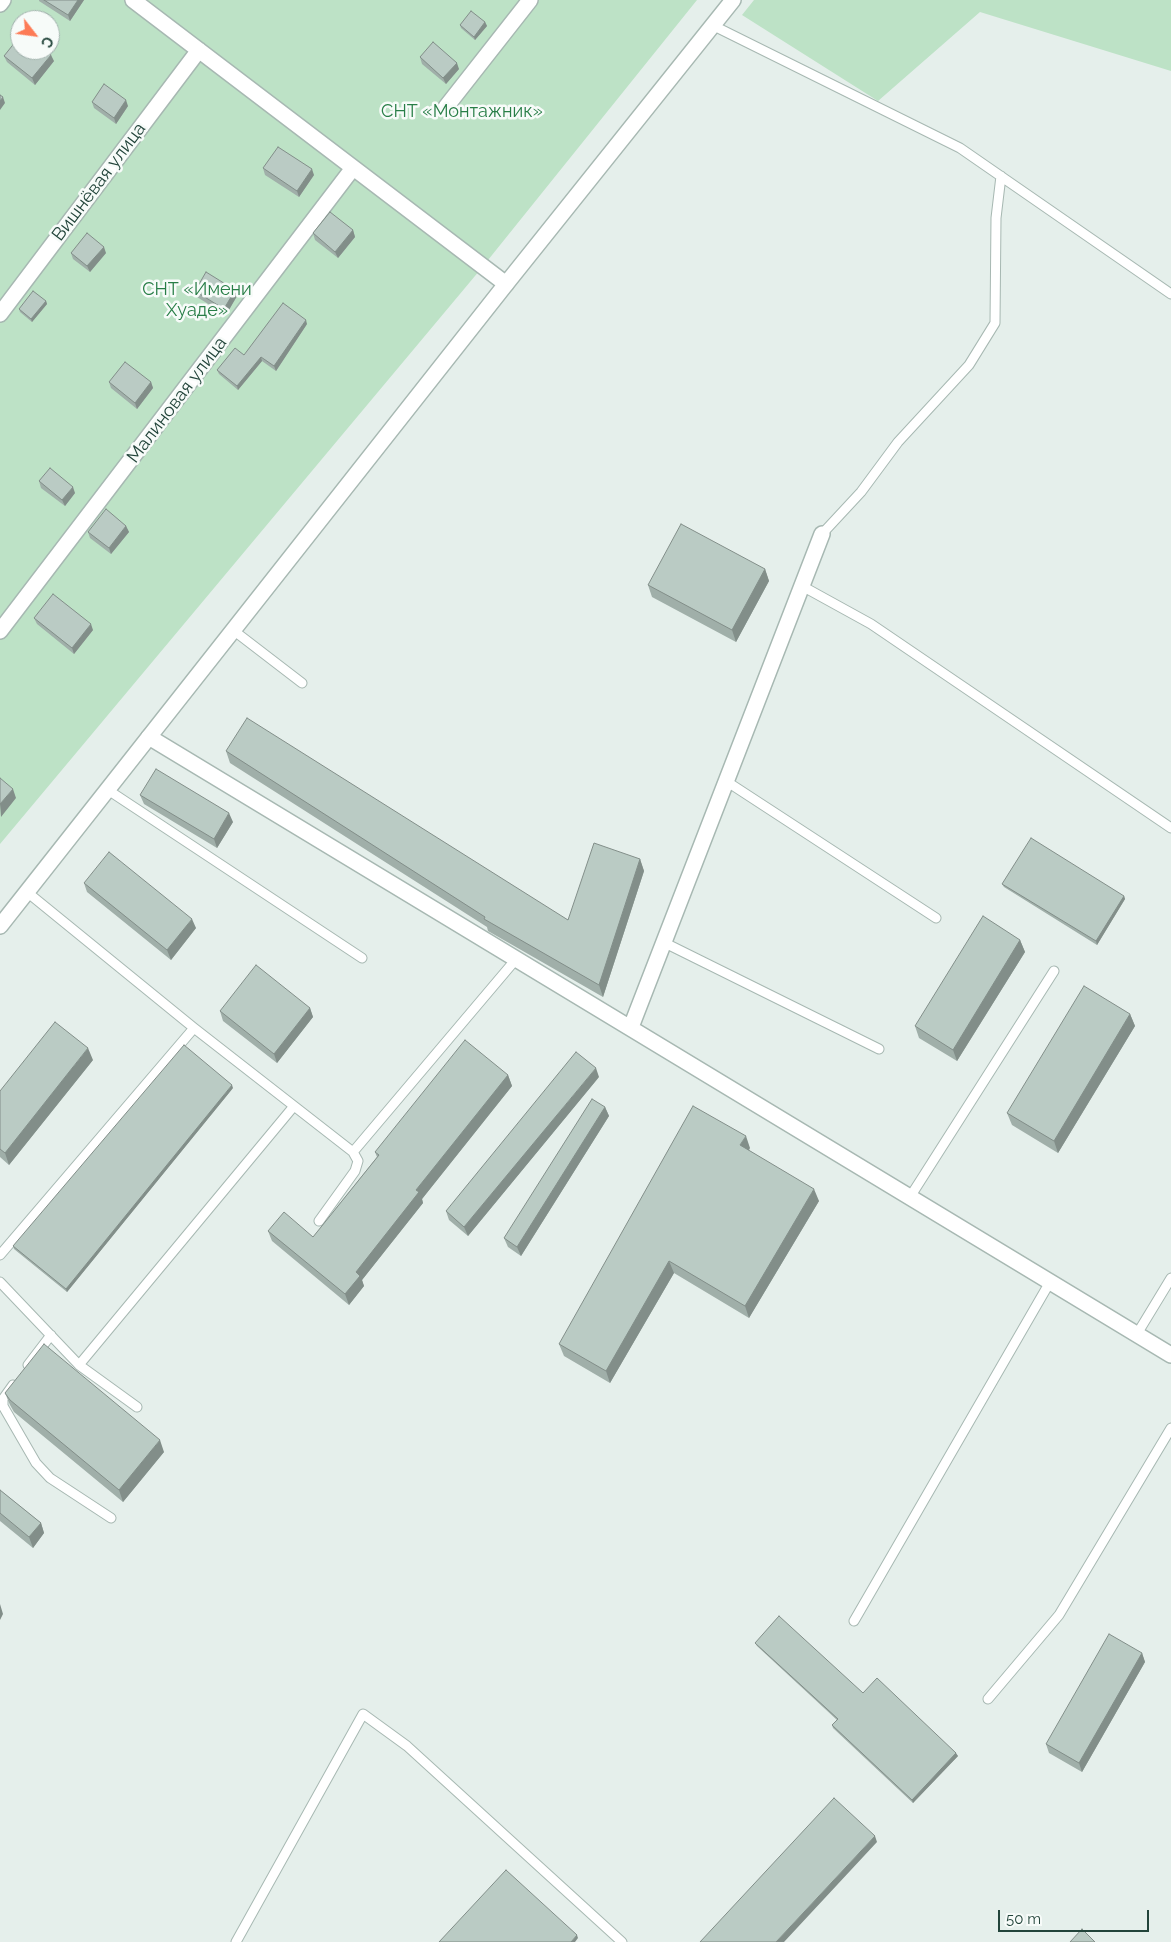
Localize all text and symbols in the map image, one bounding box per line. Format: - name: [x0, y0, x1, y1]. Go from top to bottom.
- north arrow: [10, 10, 60, 60]
- text: С: [38, 34, 56, 50]
- park label: СНТ «Монтажник»: [381, 101, 543, 123]
- street label: Вишнёвая улица: [48, 119, 150, 245]
- park label: СНТ «Имени Хуаде»: [142, 279, 252, 322]
- street label: Малиновая улица: [123, 333, 231, 467]
- scale bar: [1001, 1900, 1152, 1932]
- text: 50 m: [1006, 1910, 1041, 1928]

